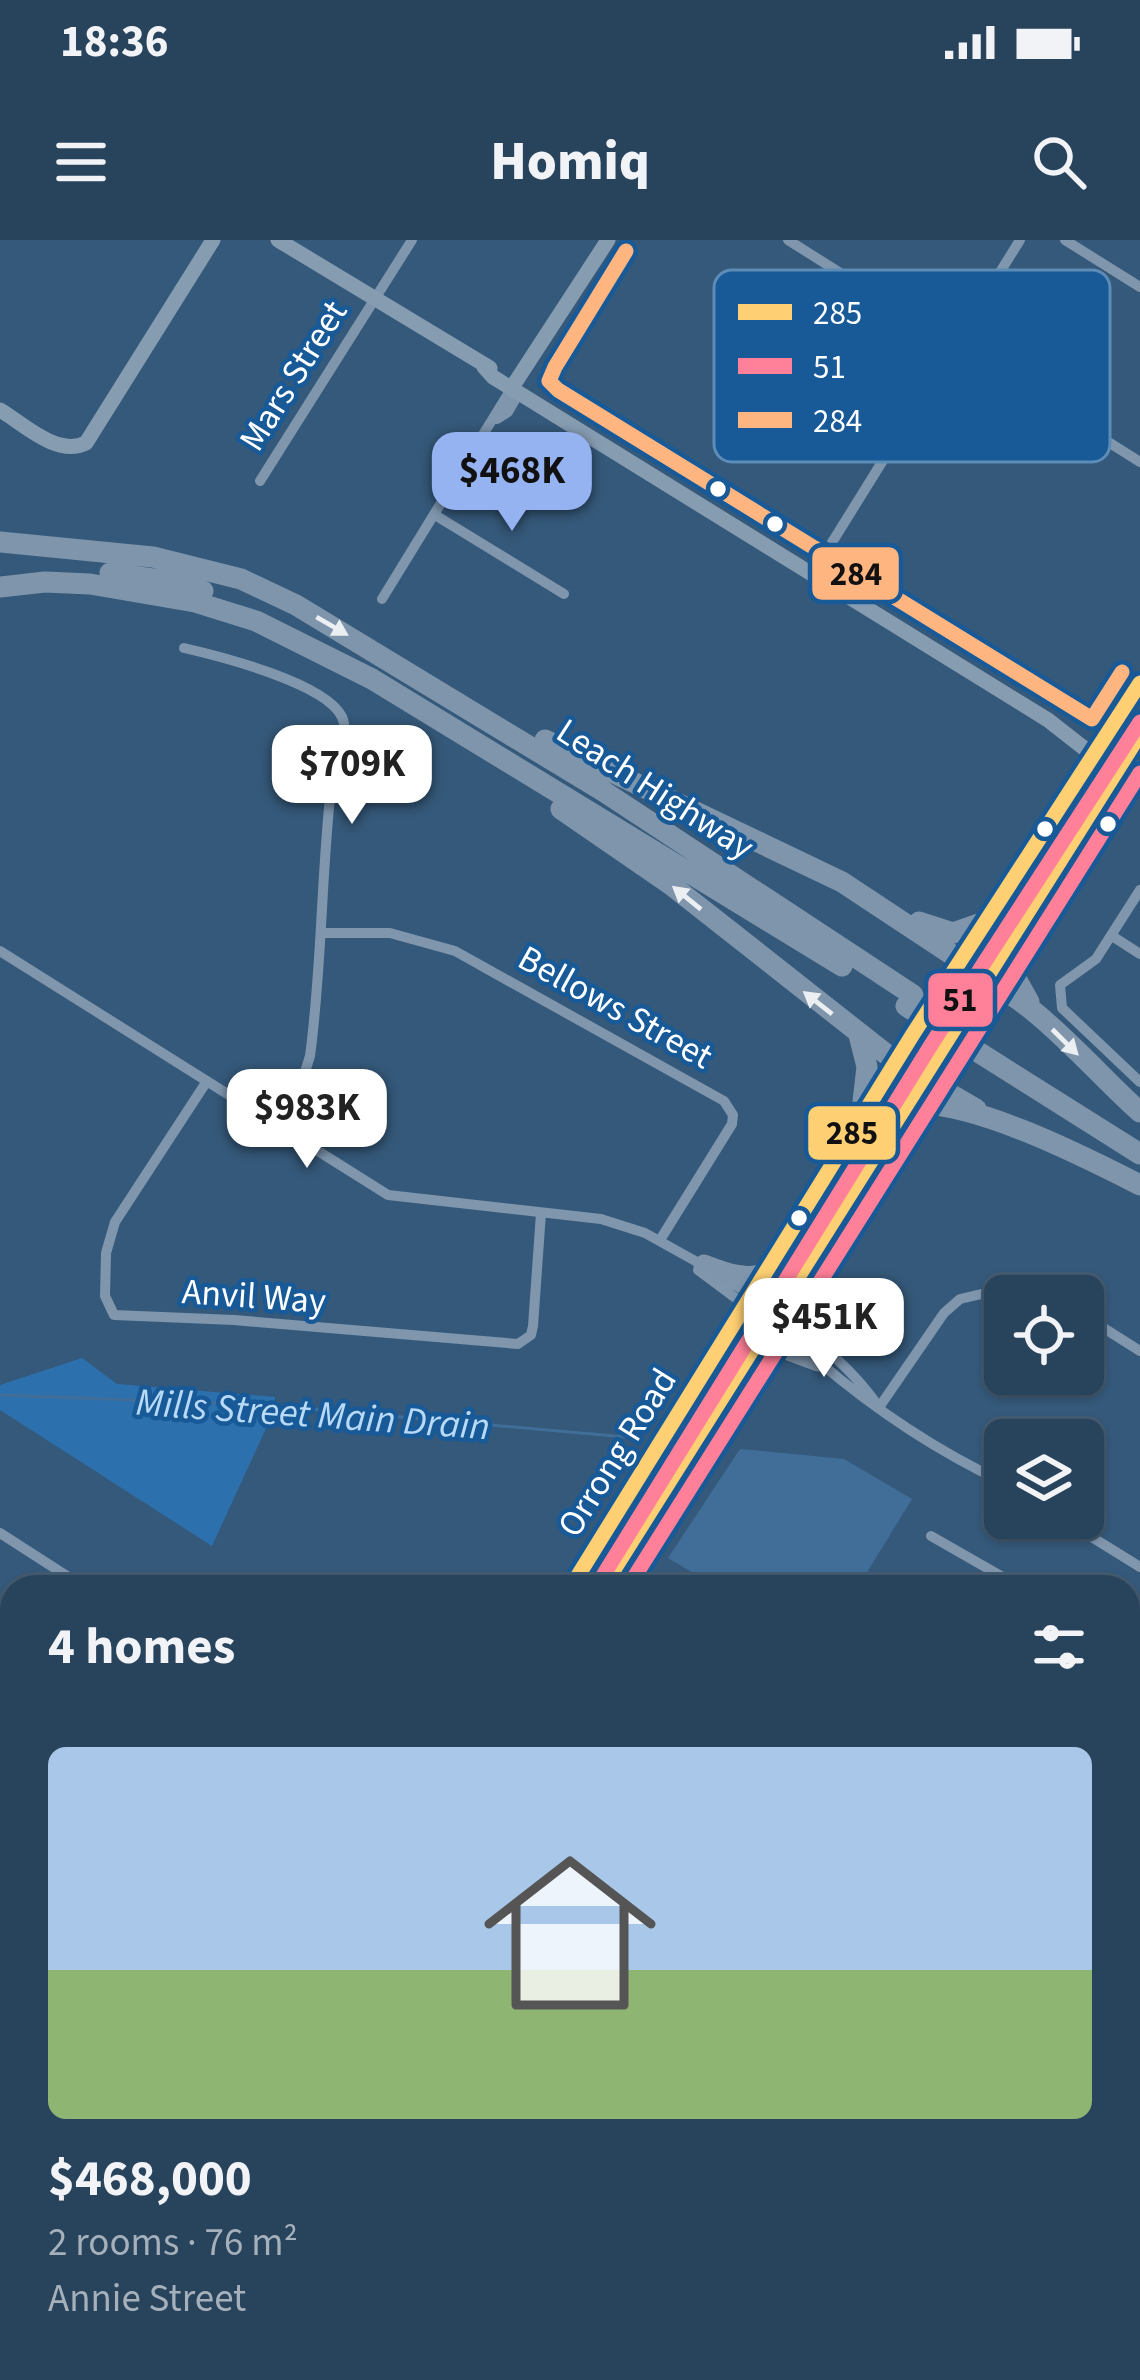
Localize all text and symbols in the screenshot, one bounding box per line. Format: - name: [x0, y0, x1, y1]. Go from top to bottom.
- text: 18:36: [60, 10, 169, 74]
- text: Homiq: [490, 124, 650, 201]
- icon: menu: [48, 129, 114, 195]
- icon: search: [1026, 129, 1092, 195]
- legend: [714, 270, 1110, 462]
- text: 285: [813, 290, 862, 337]
- street label: Mars Street: [227, 291, 360, 461]
- text: 51: [813, 344, 846, 391]
- text: 284: [813, 398, 862, 445]
- pin: $468K: [428, 432, 596, 534]
- text: $468K: [459, 443, 565, 499]
- unlabelled marker: [707, 478, 729, 500]
- unlabelled marker: [764, 513, 786, 535]
- line badge: 284: [810, 545, 901, 602]
- text: 284: [830, 551, 882, 598]
- one-way arrow: [315, 615, 350, 636]
- street label: Leach Highway: [546, 706, 764, 872]
- pin: $709K: [268, 725, 436, 827]
- text: $709K: [299, 736, 405, 792]
- unlabelled marker: [1097, 813, 1119, 835]
- unlabelled marker: [1034, 818, 1056, 840]
- one-way arrow: [671, 886, 702, 911]
- street label: Bellows Street: [509, 933, 722, 1082]
- line badge: 51: [926, 971, 995, 1029]
- text: 51: [943, 977, 977, 1024]
- one-way arrow: [803, 991, 834, 1016]
- one-way arrow: [1050, 1028, 1079, 1056]
- pin: $983K: [223, 1069, 391, 1171]
- text: $983K: [254, 1080, 360, 1136]
- line badge: 285: [806, 1104, 898, 1162]
- text: 285: [826, 1110, 878, 1157]
- unlabelled marker: [788, 1207, 810, 1229]
- street label: Anvil Way: [180, 1266, 328, 1327]
- map controls: [984, 1275, 1104, 1539]
- button: locate: [984, 1275, 1104, 1395]
- pin: $451K: [740, 1278, 908, 1380]
- text: $451K: [771, 1289, 877, 1345]
- street label: Orrong Road: [545, 1359, 689, 1547]
- water label: Mills Street Main Drain: [134, 1375, 492, 1455]
- button: layers: [984, 1419, 1104, 1539]
- text: 4 homes: [48, 1611, 235, 1683]
- icon: filters: [1026, 1614, 1092, 1680]
- icon: home: [462, 1825, 678, 2041]
- text: $468,000: [48, 2143, 252, 2215]
- text: 2 rooms · 76 m²: [48, 2215, 298, 2271]
- text: Annie Street: [48, 2271, 246, 2327]

